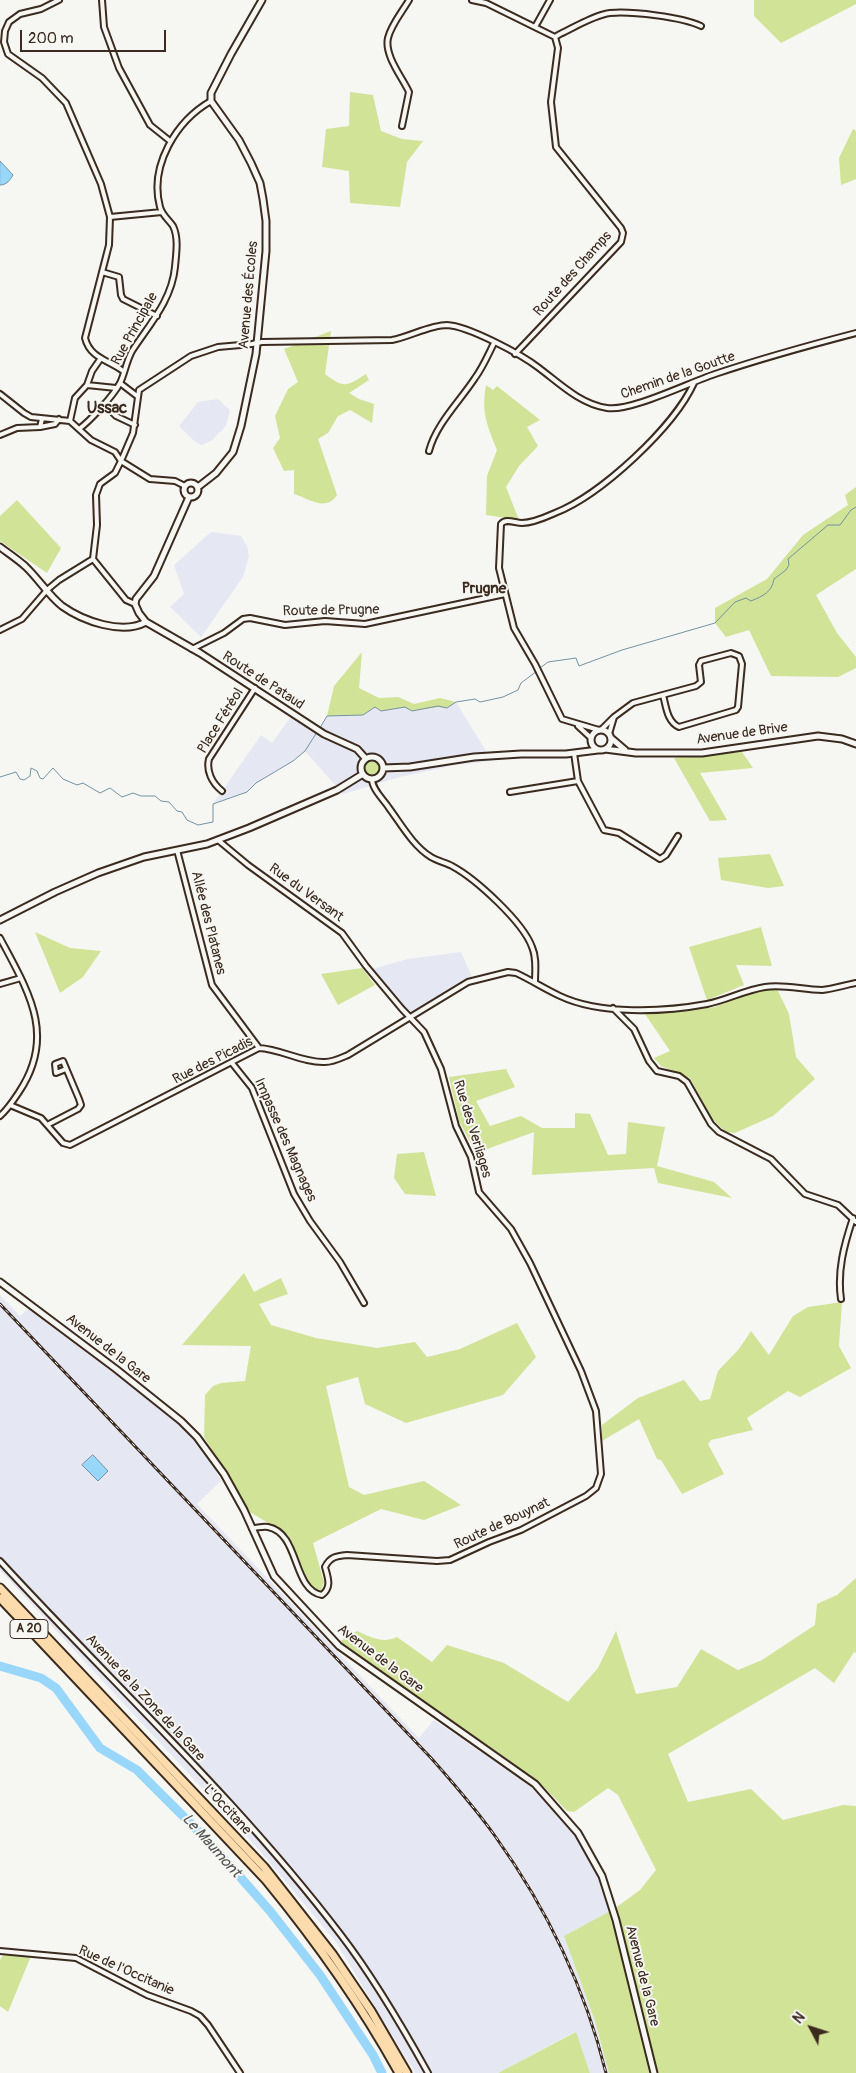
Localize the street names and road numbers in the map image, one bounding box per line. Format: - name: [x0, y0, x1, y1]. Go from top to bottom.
- street label: Route des Champs: [530, 228, 616, 320]
- street label: Avenue des Écoles: [236, 240, 262, 350]
- street label: Rue Principale: [108, 290, 162, 368]
- street label: Chemin de la Goutte: [619, 349, 737, 403]
- street label: Route de Prugne: [283, 602, 379, 620]
- street label: Route de Pataud: [219, 648, 307, 714]
- street label: Place Féréol: [194, 685, 248, 757]
- street label: Avenue de Brive: [695, 719, 789, 749]
- street label: Rue du Versant: [265, 860, 347, 926]
- street label: Allée des Platanes: [187, 869, 229, 977]
- street label: Rue des Picadis: [170, 1034, 256, 1088]
- street label: Impasse des Magnages: [250, 1076, 320, 1204]
- street label: Rue des Verliages: [449, 1078, 495, 1180]
- street label: Avenue de la Gare: [62, 1311, 154, 1387]
- street label: Route de Bouynat: [452, 1495, 552, 1553]
- road number: A 20: [10, 1620, 48, 1638]
- street label: Avenue de la Gare: [334, 1621, 426, 1697]
- street label: Avenue de la Zone de la Gare: [82, 1631, 208, 1765]
- street label: L'Occitane: [199, 1781, 255, 1839]
- street label: Avenue de la Gare: [621, 1924, 663, 2028]
- street label: Rue de l'Occitanie: [76, 1942, 176, 2000]

